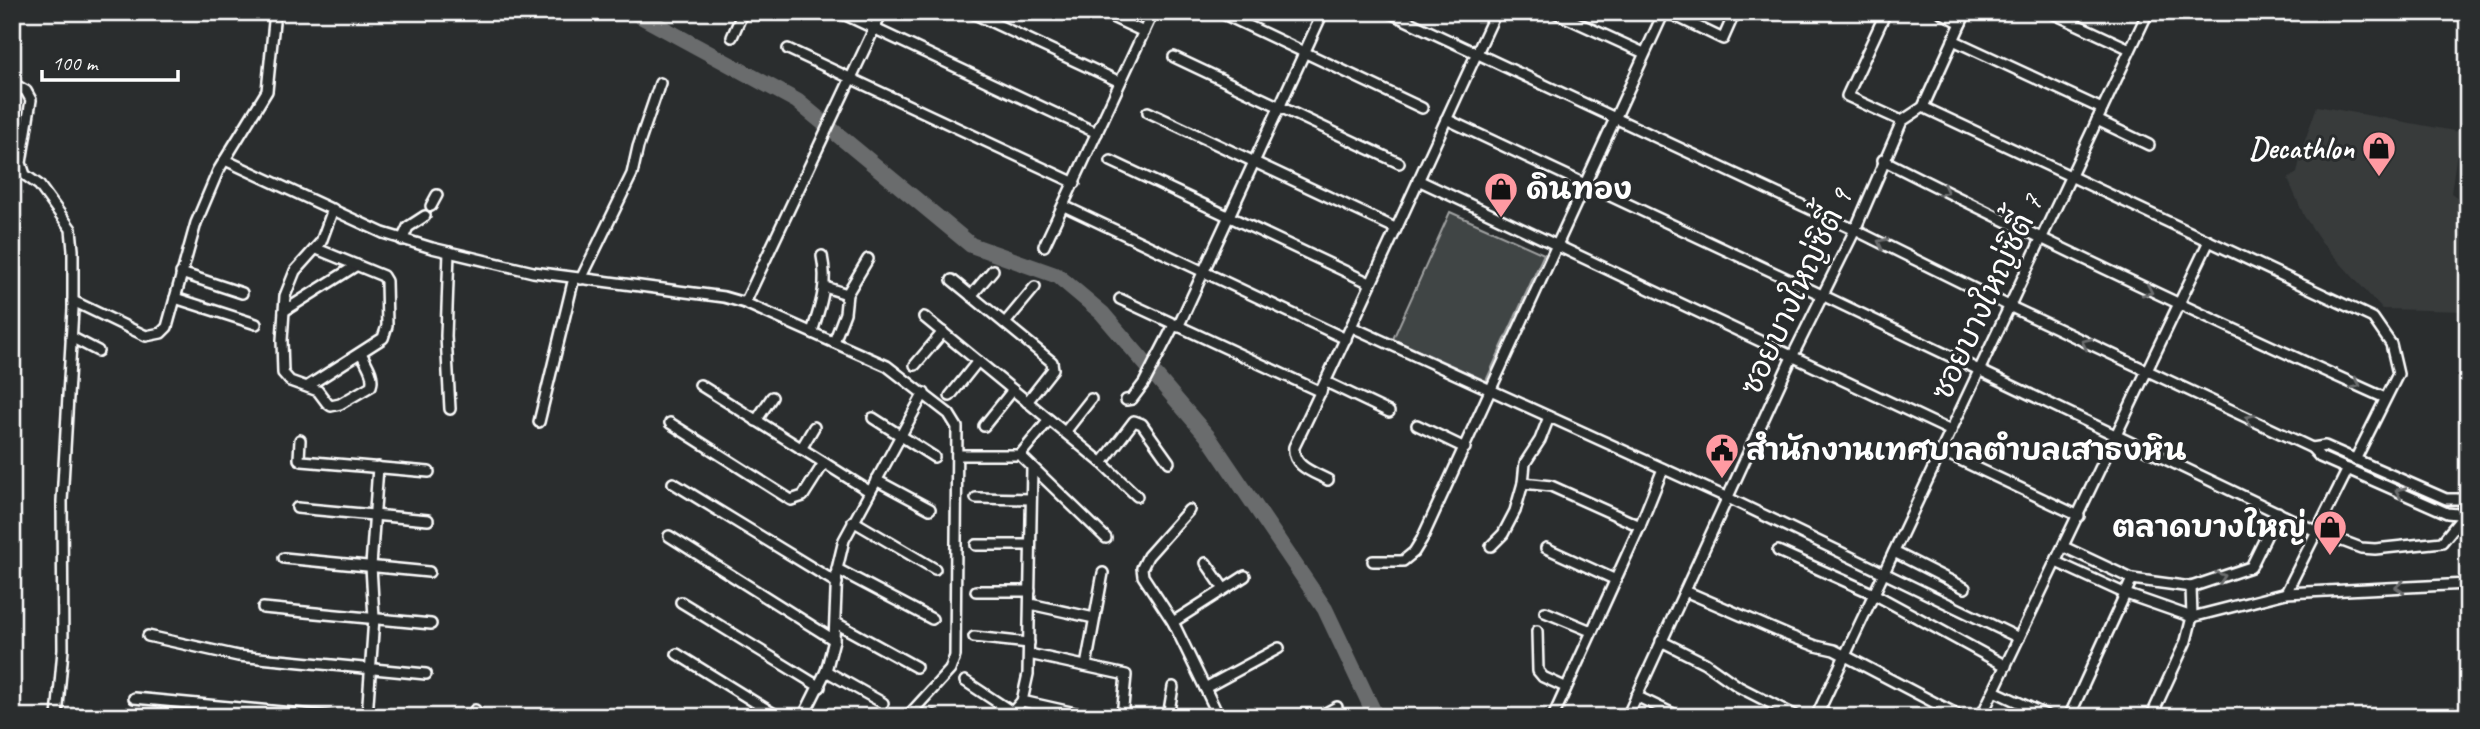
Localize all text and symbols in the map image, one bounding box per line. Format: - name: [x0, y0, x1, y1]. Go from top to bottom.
- scale bar: [42, 38, 178, 82]
- text: 100 m: [52, 50, 99, 76]
- place label: Decathlon: [2249, 129, 2355, 167]
- shop icon: Decathlon: [2360, 129, 2398, 178]
- shop icon: ดินทอง: [1482, 170, 1520, 219]
- place label: ดินทอง: [1526, 170, 1632, 208]
- street label: ซอยบางใหญ่ซิตี้ 9: [1724, 177, 1861, 401]
- one-way arrow: [1937, 182, 1949, 196]
- street label: ซอยบางใหญ่ซิตี้ 7: [1915, 183, 2052, 406]
- one-way arrow: [1877, 237, 1889, 251]
- one-way arrow: [2141, 282, 2154, 296]
- one-way arrow: [2081, 337, 2093, 351]
- one-way arrow: [2349, 376, 2361, 390]
- one-way arrow: [2245, 413, 2257, 427]
- public building icon: สำนักงานเทศบาลตำบลเสาธงหิน: [1703, 431, 1741, 480]
- place label: สำนักงานเทศบาลตำบลเสาธงหิน: [1746, 431, 2186, 469]
- one-way arrow: [2395, 486, 2407, 500]
- place label: ตลาดบางใหญ่: [2112, 507, 2306, 546]
- shop icon: ตลาดบางใหญ่: [2311, 508, 2349, 557]
- one-way arrow: [2214, 571, 2227, 585]
- one-way arrow: [2394, 580, 2405, 595]

